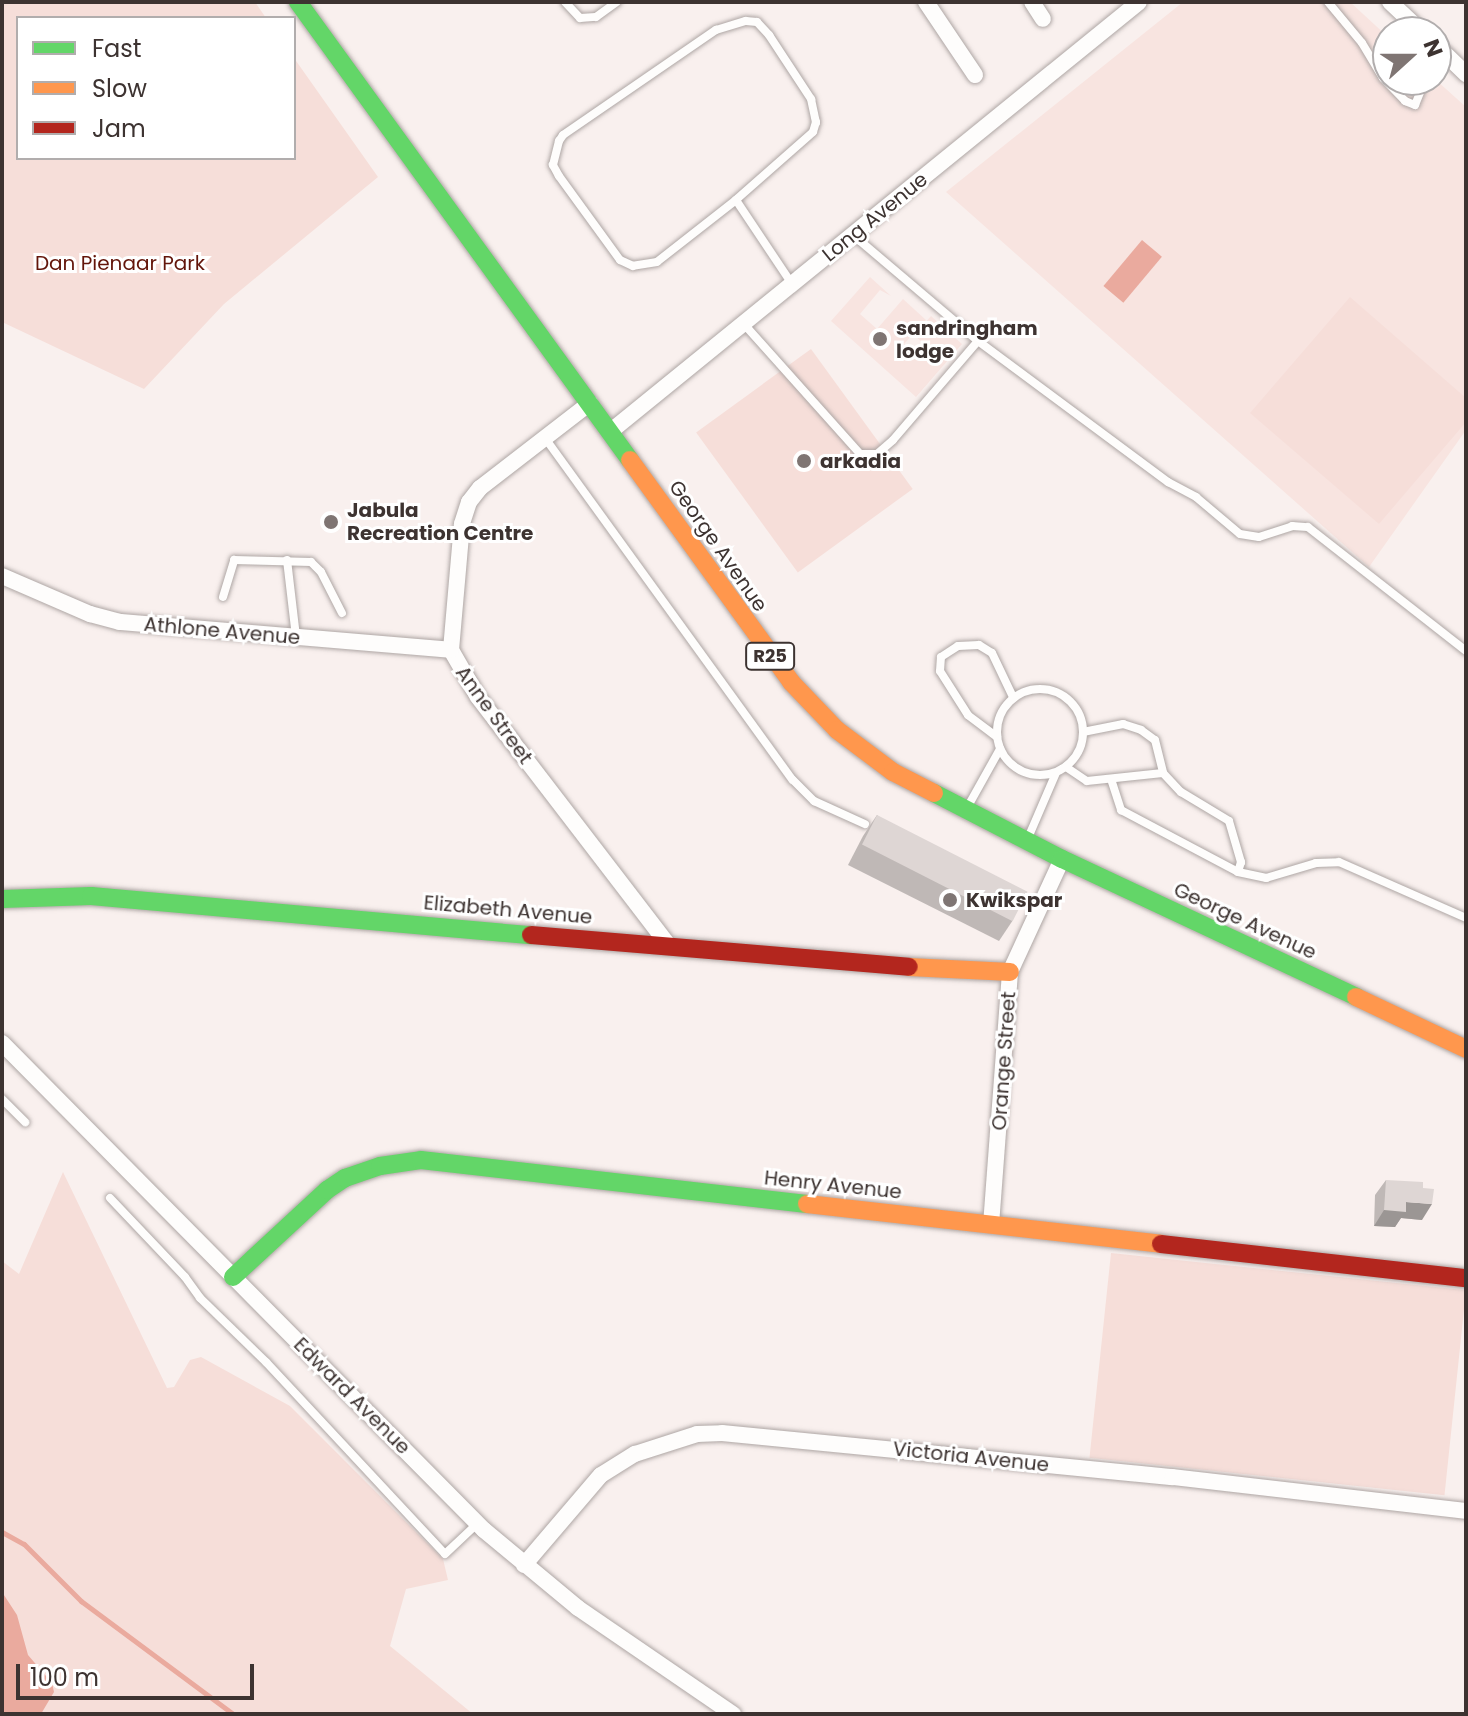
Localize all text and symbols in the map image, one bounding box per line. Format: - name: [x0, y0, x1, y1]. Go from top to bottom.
- legend: [16, 16, 296, 160]
- north arrow: [1372, 16, 1452, 96]
- text: Fast: [92, 32, 142, 65]
- text: N: [1416, 35, 1450, 61]
- text: Slow: [92, 72, 147, 105]
- text: Jam: [92, 112, 146, 145]
- street label: Long Avenue: [818, 167, 932, 267]
- park label: Dan Pienaar Park: [35, 251, 205, 275]
- place label: sandringham lodge: [896, 316, 1038, 363]
- marker: sandringham lodge: [871, 330, 889, 348]
- place label: arkadia: [820, 449, 901, 473]
- marker: arkadia: [795, 452, 813, 470]
- street label: George Avenue: [664, 476, 772, 616]
- place label: Jabula Recreation Centre: [347, 498, 533, 545]
- marker: Jabula Recreation Centre: [322, 513, 340, 531]
- street label: Athlone Avenue: [143, 612, 301, 650]
- road number: R25: [744, 642, 796, 670]
- street label: Anne Street: [450, 661, 538, 769]
- street label: George Avenue: [1170, 877, 1320, 965]
- place label: Kwikspar: [966, 888, 1062, 912]
- street label: Elizabeth Avenue: [423, 891, 593, 929]
- marker: Kwikspar: [941, 891, 959, 909]
- street label: Orange Street: [987, 991, 1021, 1131]
- street label: Henry Avenue: [763, 1166, 903, 1204]
- street label: Edward Avenue: [289, 1333, 415, 1459]
- street label: Victoria Avenue: [892, 1437, 1050, 1477]
- scale bar: [20, 1648, 258, 1698]
- text: 100 m: [30, 1661, 99, 1694]

